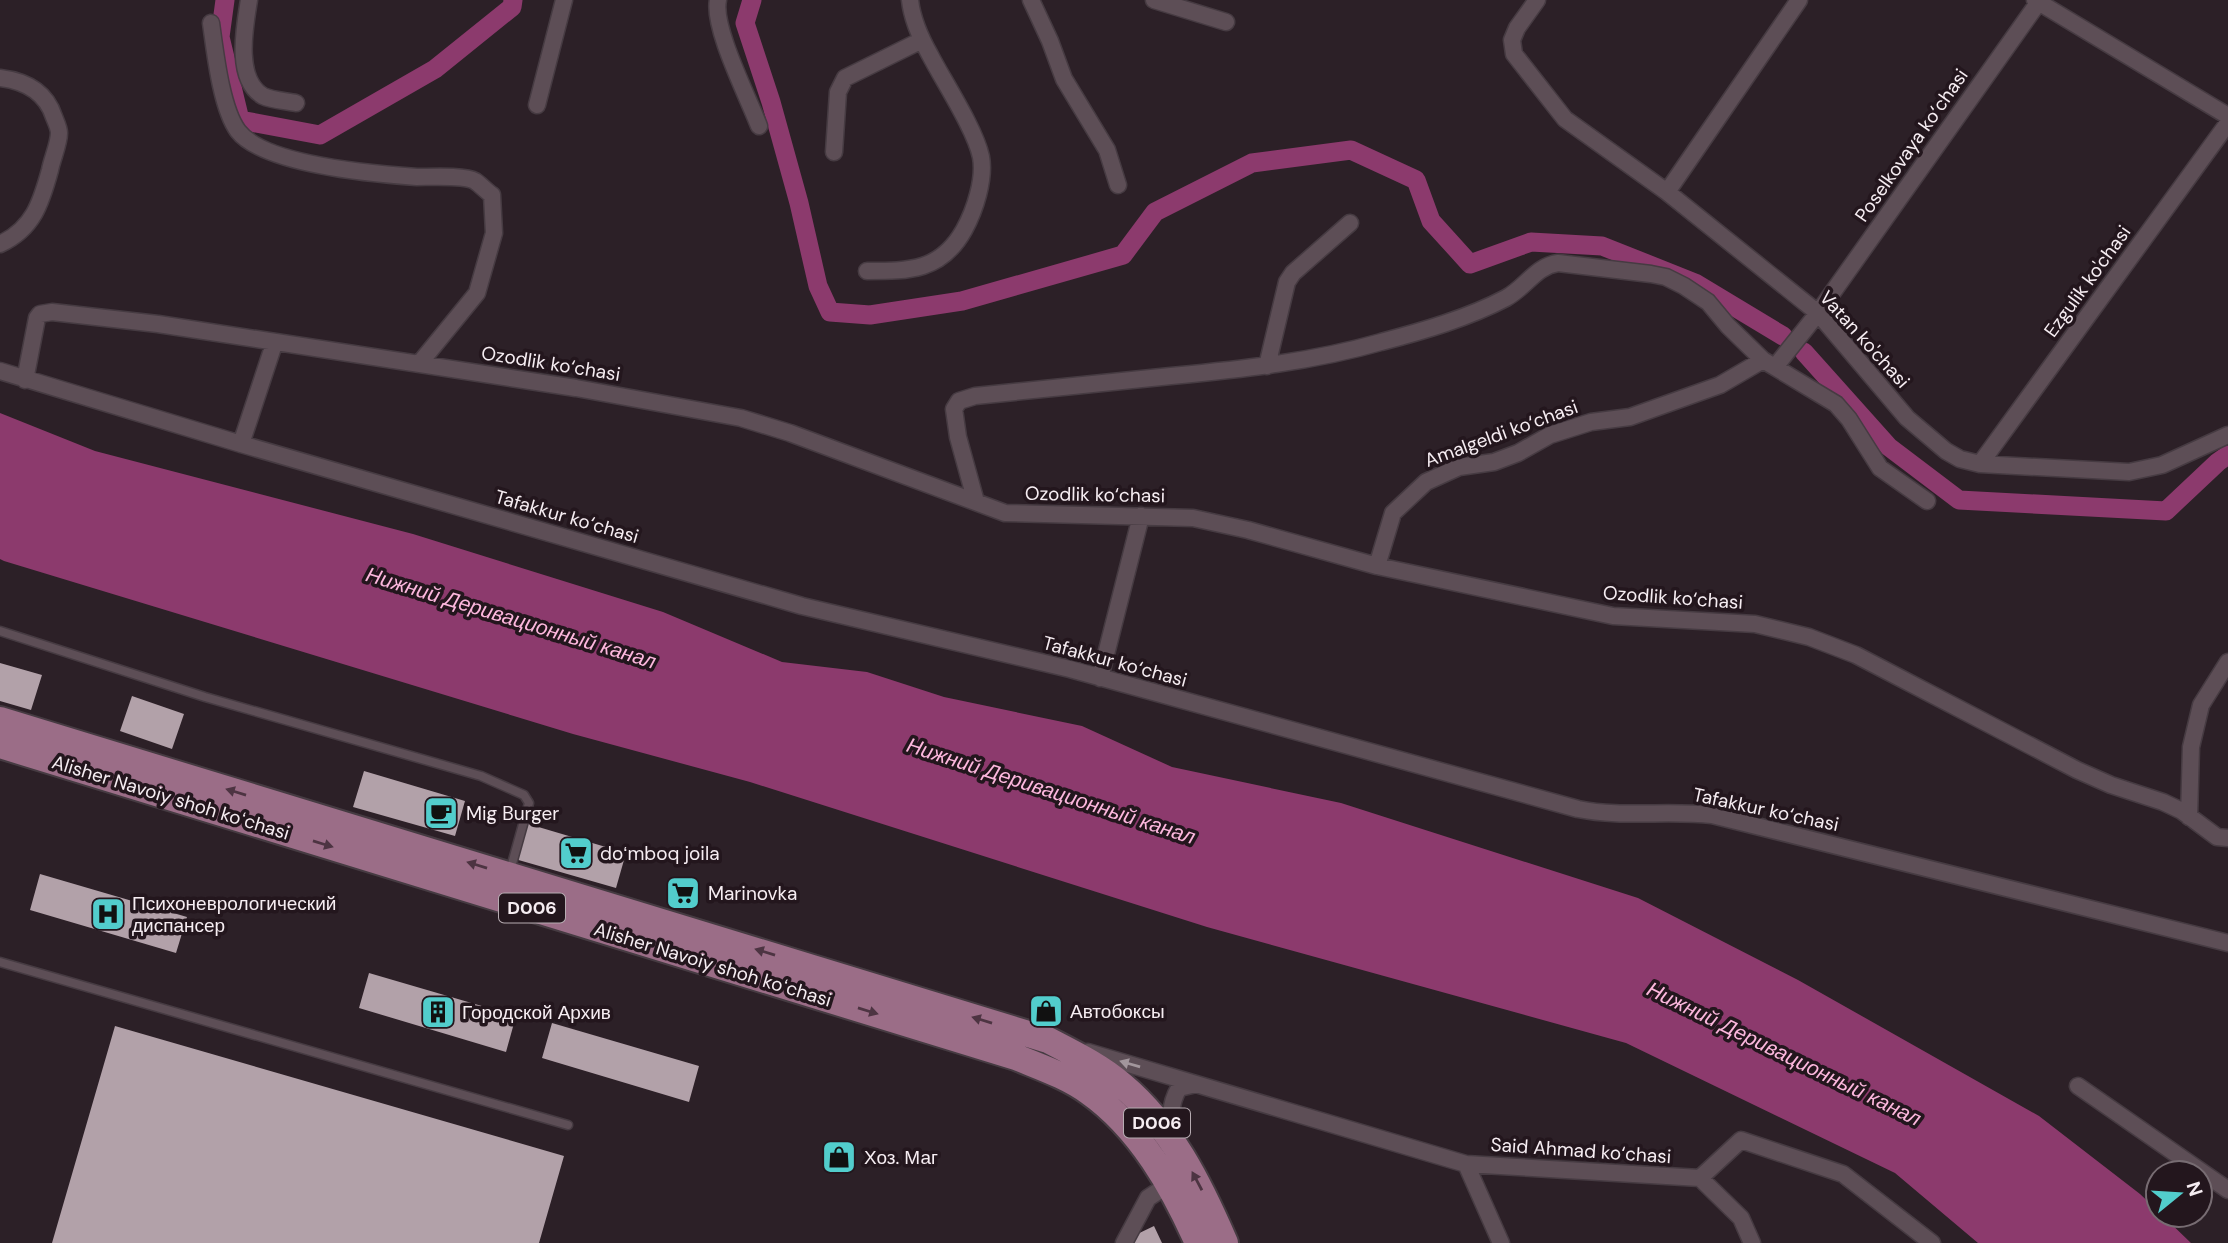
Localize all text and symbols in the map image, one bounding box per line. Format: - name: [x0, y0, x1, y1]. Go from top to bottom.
- street label: Poselkovaya ko‘chasi: [1849, 64, 1974, 227]
- street label: Ezgulik ko'chasi: [2038, 220, 2136, 342]
- street label: Vatan ko'chasi: [1814, 285, 1915, 393]
- street label: Ozodlik ko‘chasi: [480, 340, 622, 387]
- street label: Amalgeldi ko‘chasi: [1421, 394, 1581, 473]
- street label: Ozodlik ko‘chasi: [1025, 481, 1165, 508]
- street label: Tafakkur ko‘chasi: [492, 484, 642, 549]
- water label: Нижний Деривационный канал: [362, 560, 660, 676]
- street label: Ozodlik ko‘chasi: [1602, 580, 1744, 615]
- street label: Tafakkur ko‘chasi: [1040, 630, 1190, 693]
- water label: Нижний Деривационный канал: [903, 731, 1199, 851]
- street label: Alisher Navoiy shoh koʻchasi: [49, 749, 293, 846]
- street label: Tafakkur ko‘chasi: [1691, 782, 1841, 837]
- one-way arrow: [225, 786, 246, 796]
- cafe icon: Mig Burger: [422, 794, 460, 832]
- place label: Mig Burger: [466, 801, 559, 826]
- supermarket icon: doʻmboq joila: [557, 834, 595, 872]
- one-way arrow: [313, 839, 334, 849]
- place label: doʻmboq joila: [600, 841, 719, 866]
- one-way arrow: [466, 859, 487, 869]
- supermarket icon: Marinovka: [664, 874, 702, 912]
- place label: Marinovka: [708, 881, 797, 906]
- place label: Психоневрологический диспансер: [132, 891, 336, 938]
- road number: D006: [499, 894, 565, 923]
- hospital icon: Психоневрологический диспансер: [89, 895, 127, 933]
- street label: Alisher Navoiy shoh koʻchasi: [591, 916, 835, 1013]
- one-way arrow: [754, 947, 775, 957]
- water label: Нижний Деривационный канал: [1642, 975, 1926, 1133]
- shop icon: Автобоксы: [1027, 992, 1065, 1030]
- building icon: Городской Архив: [419, 993, 457, 1031]
- place label: Автобоксы: [1070, 999, 1165, 1024]
- place label: Городской Архив: [462, 1000, 611, 1025]
- one-way arrow: [858, 1007, 879, 1017]
- one-way arrow: [972, 1014, 993, 1024]
- one-way arrow: [1120, 1059, 1141, 1069]
- road number: D006: [1124, 1108, 1190, 1138]
- street label: Said Ahmad ko‘chasi: [1490, 1132, 1672, 1169]
- shop icon: Хоз. Маг: [820, 1138, 858, 1176]
- place label: Хоз. Маг: [864, 1145, 938, 1170]
- north arrow: [2144, 1159, 2214, 1229]
- one-way arrow: [1191, 1171, 1202, 1191]
- text: N: [2181, 1178, 2209, 1199]

